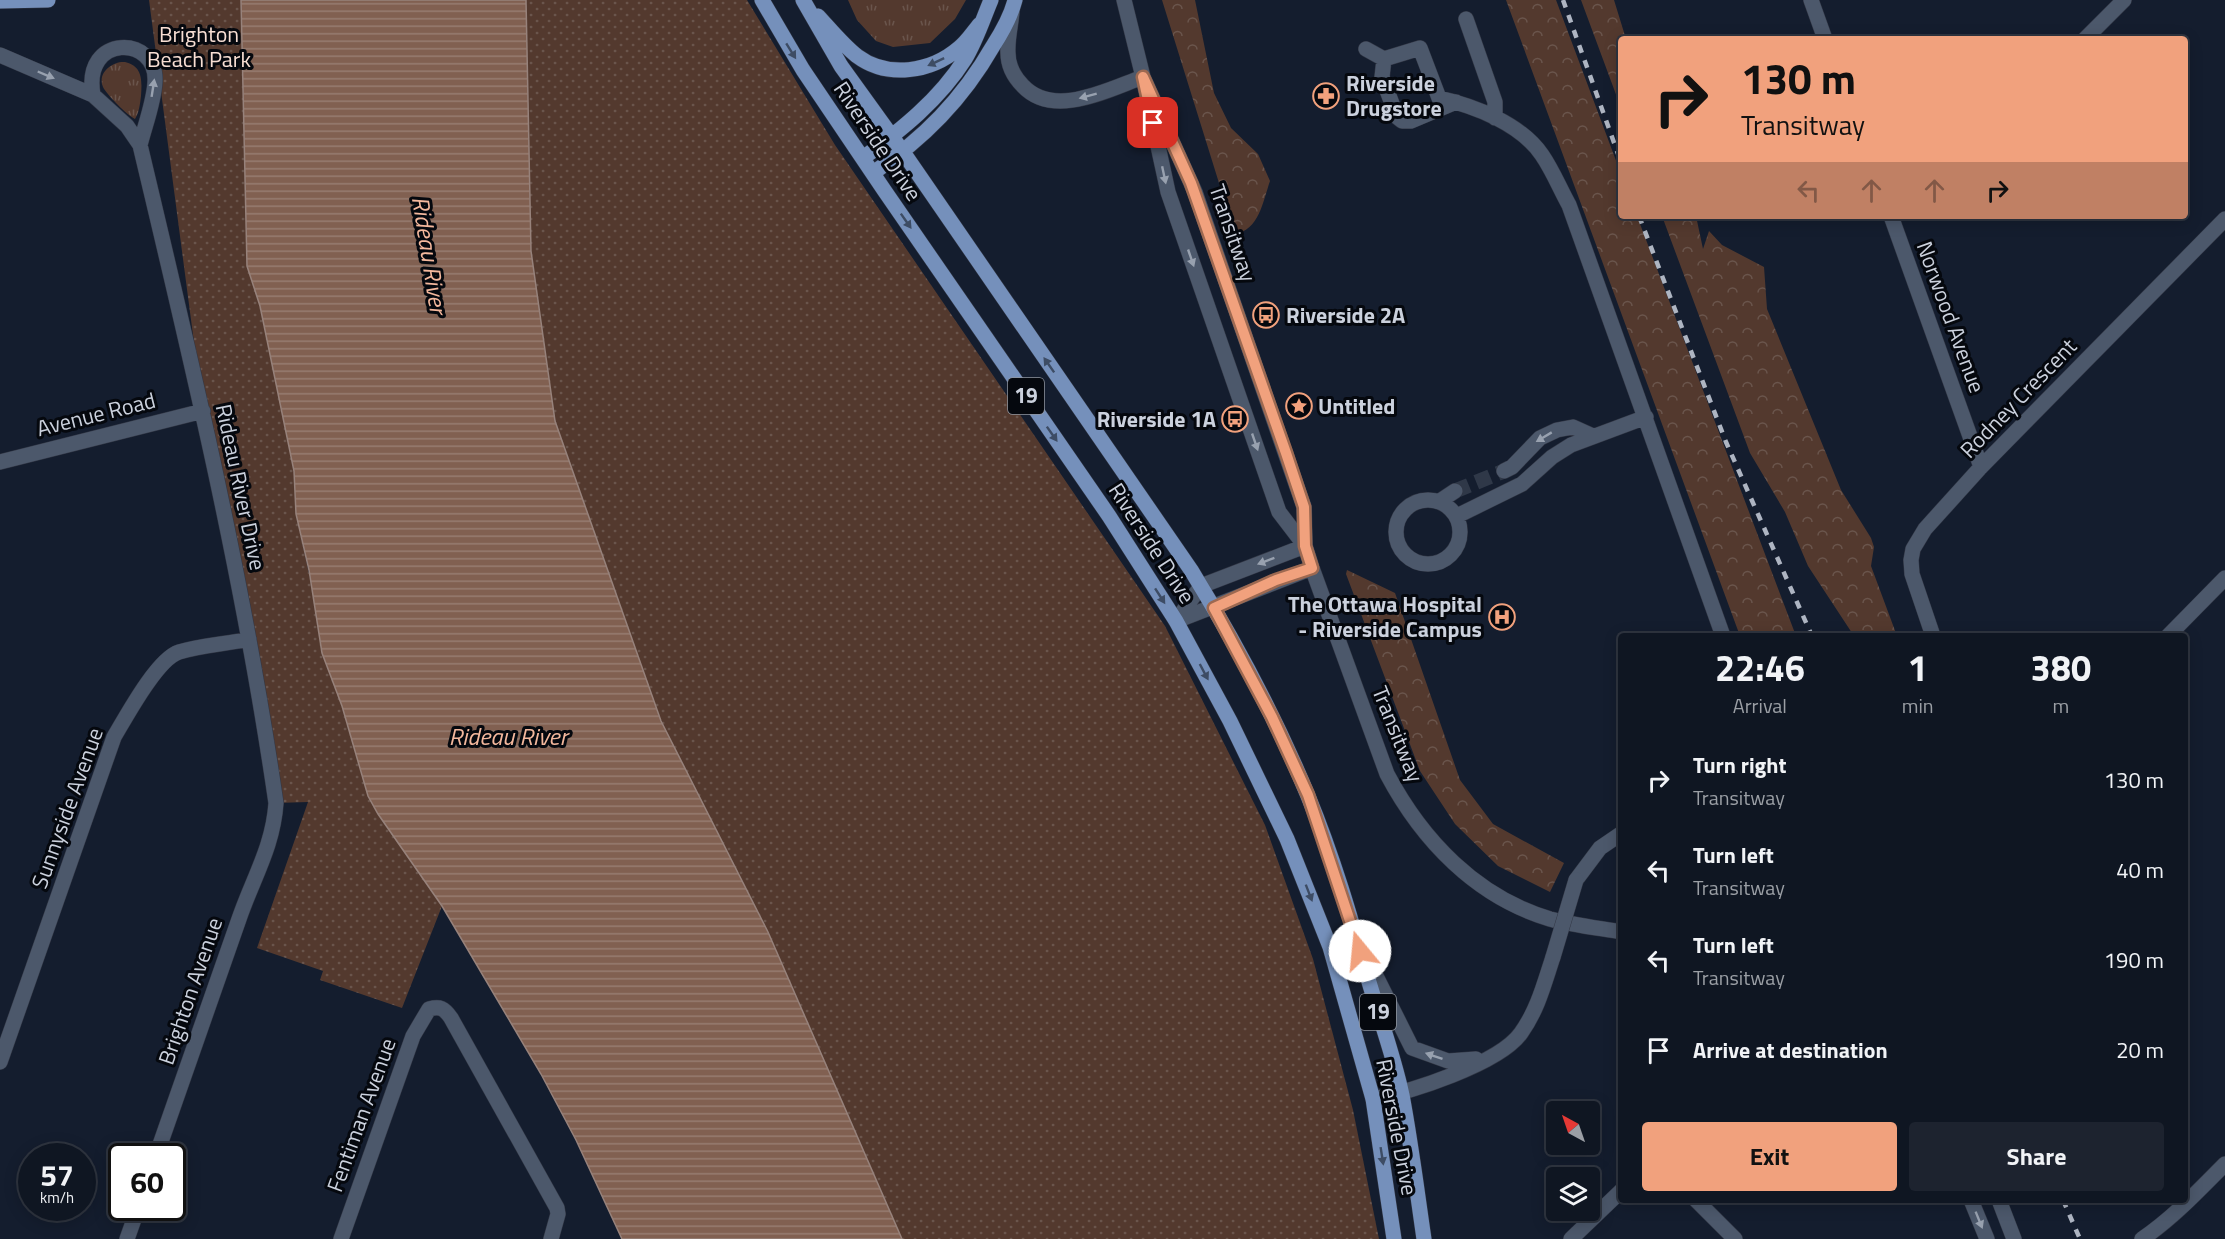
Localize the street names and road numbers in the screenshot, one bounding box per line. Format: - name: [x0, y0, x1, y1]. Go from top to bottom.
- street label: Riverside Drive: [825, 74, 931, 208]
- street label: Transitway: [1200, 180, 1266, 287]
- street label: Norwood Avenue: [1908, 236, 1994, 398]
- street label: Rodney Crescent: [1952, 330, 2084, 466]
- road number: 19: [1008, 378, 1044, 414]
- street label: Avenue Road: [33, 383, 159, 445]
- street label: Rideau River Drive: [207, 401, 275, 573]
- street label: Riverside Drive: [1100, 476, 1204, 610]
- street label: Transitway: [1363, 681, 1433, 788]
- street label: Sunnyside Avenue: [22, 723, 112, 893]
- street label: Brighton Avenue: [149, 913, 231, 1069]
- road number: 19: [1360, 994, 1396, 1030]
- street label: Fentiman Avenue: [317, 1033, 405, 1197]
- street label: Riverside Drive: [1367, 1056, 1427, 1198]

